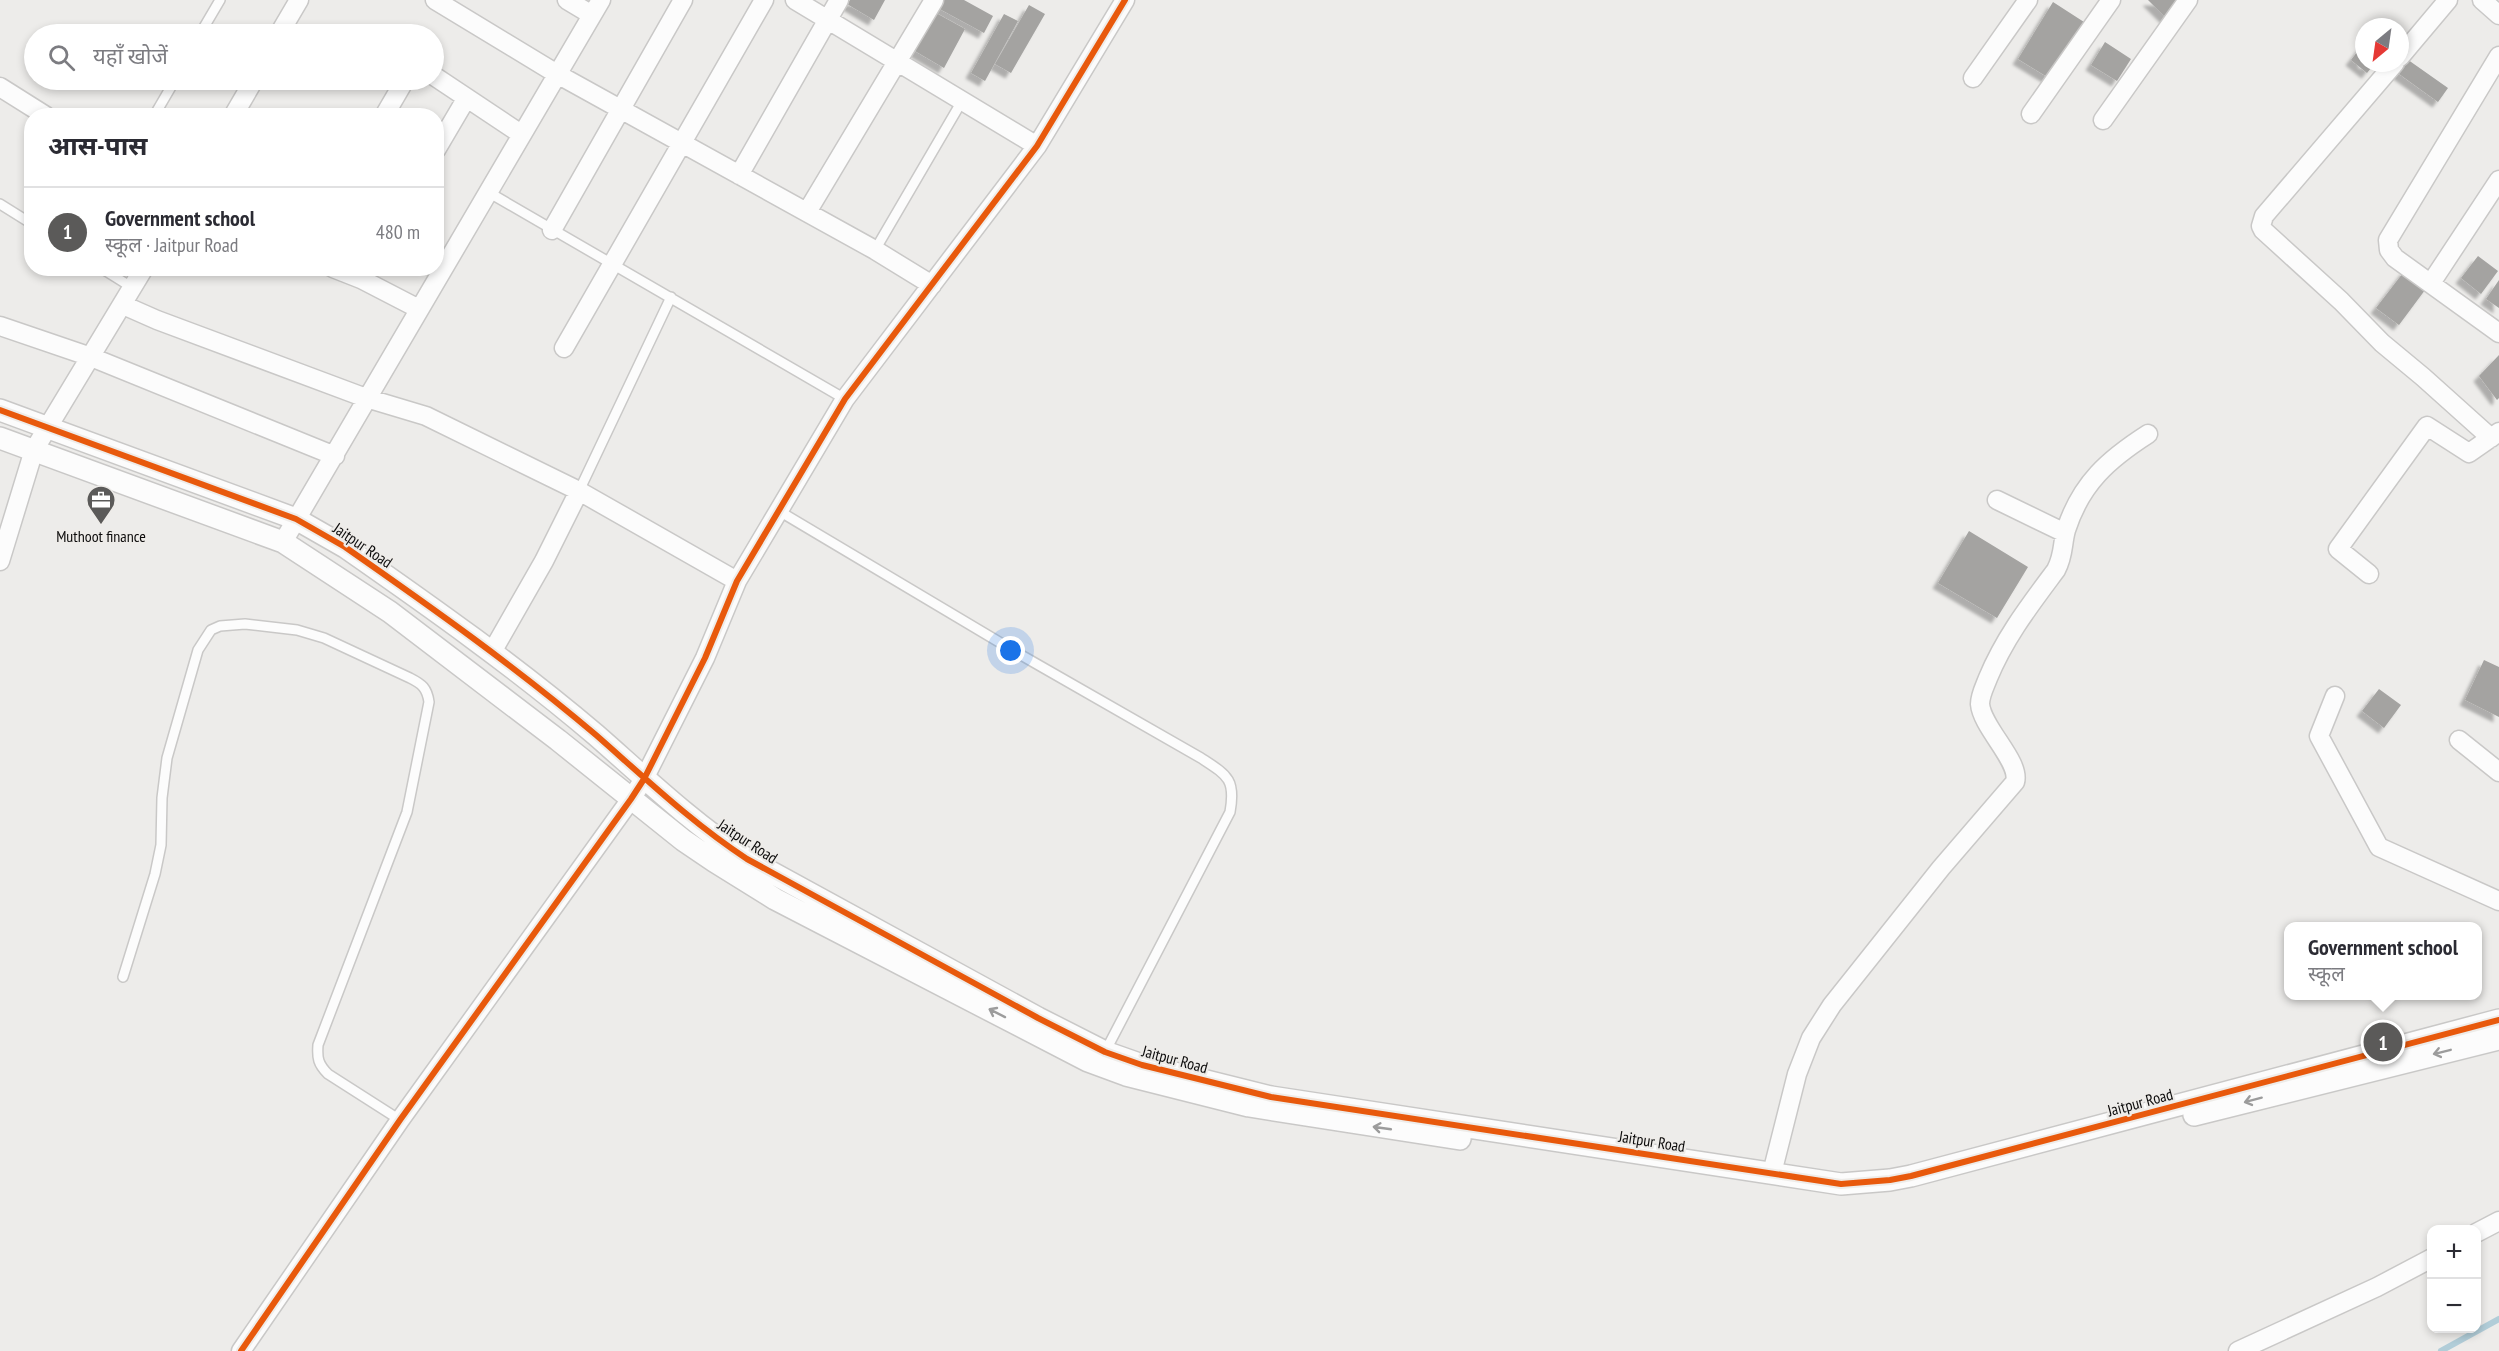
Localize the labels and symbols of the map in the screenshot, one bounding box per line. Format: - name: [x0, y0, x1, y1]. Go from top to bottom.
- north arrow: [2355, 18, 2409, 72]
- office icon: Muthoot finance: [85, 484, 117, 526]
- street label: Jaitpur Road: [329, 517, 396, 572]
- place label: Muthoot finance: [56, 526, 146, 546]
- your location: [996, 636, 1025, 665]
- street label: Jaitpur Road: [714, 814, 782, 868]
- one-way arrow: [988, 1007, 1006, 1019]
- pin: 1: [2364, 1020, 2402, 1064]
- street label: Jaitpur Road: [1139, 1040, 1210, 1077]
- one-way arrow: [2433, 1047, 2452, 1059]
- street label: Jaitpur Road: [2104, 1084, 2175, 1121]
- one-way arrow: [2244, 1095, 2263, 1106]
- one-way arrow: [1373, 1122, 1393, 1133]
- street label: Jaitpur Road: [1616, 1126, 1687, 1156]

